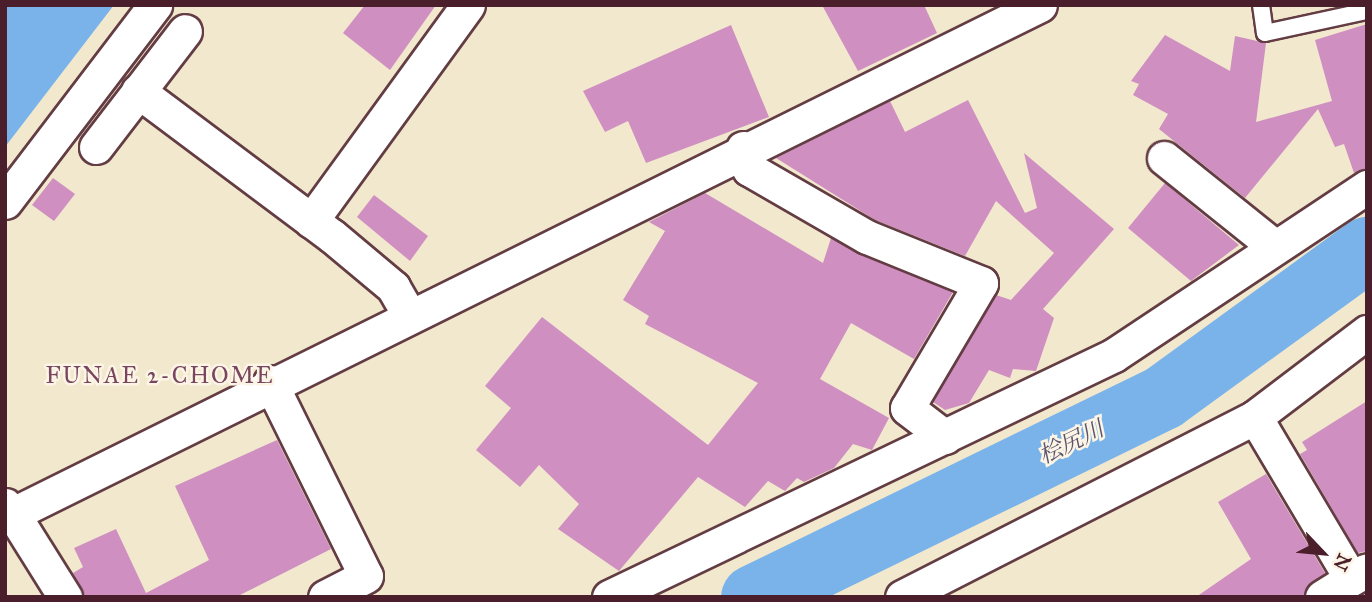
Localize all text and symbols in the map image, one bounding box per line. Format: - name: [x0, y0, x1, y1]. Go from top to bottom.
- district label: FUNAE 2-CHOME: [47, 361, 273, 389]
- water label: 桧尻川: [1034, 414, 1108, 470]
- north arrow: [1288, 518, 1358, 588]
- text: N: [1328, 550, 1356, 575]

